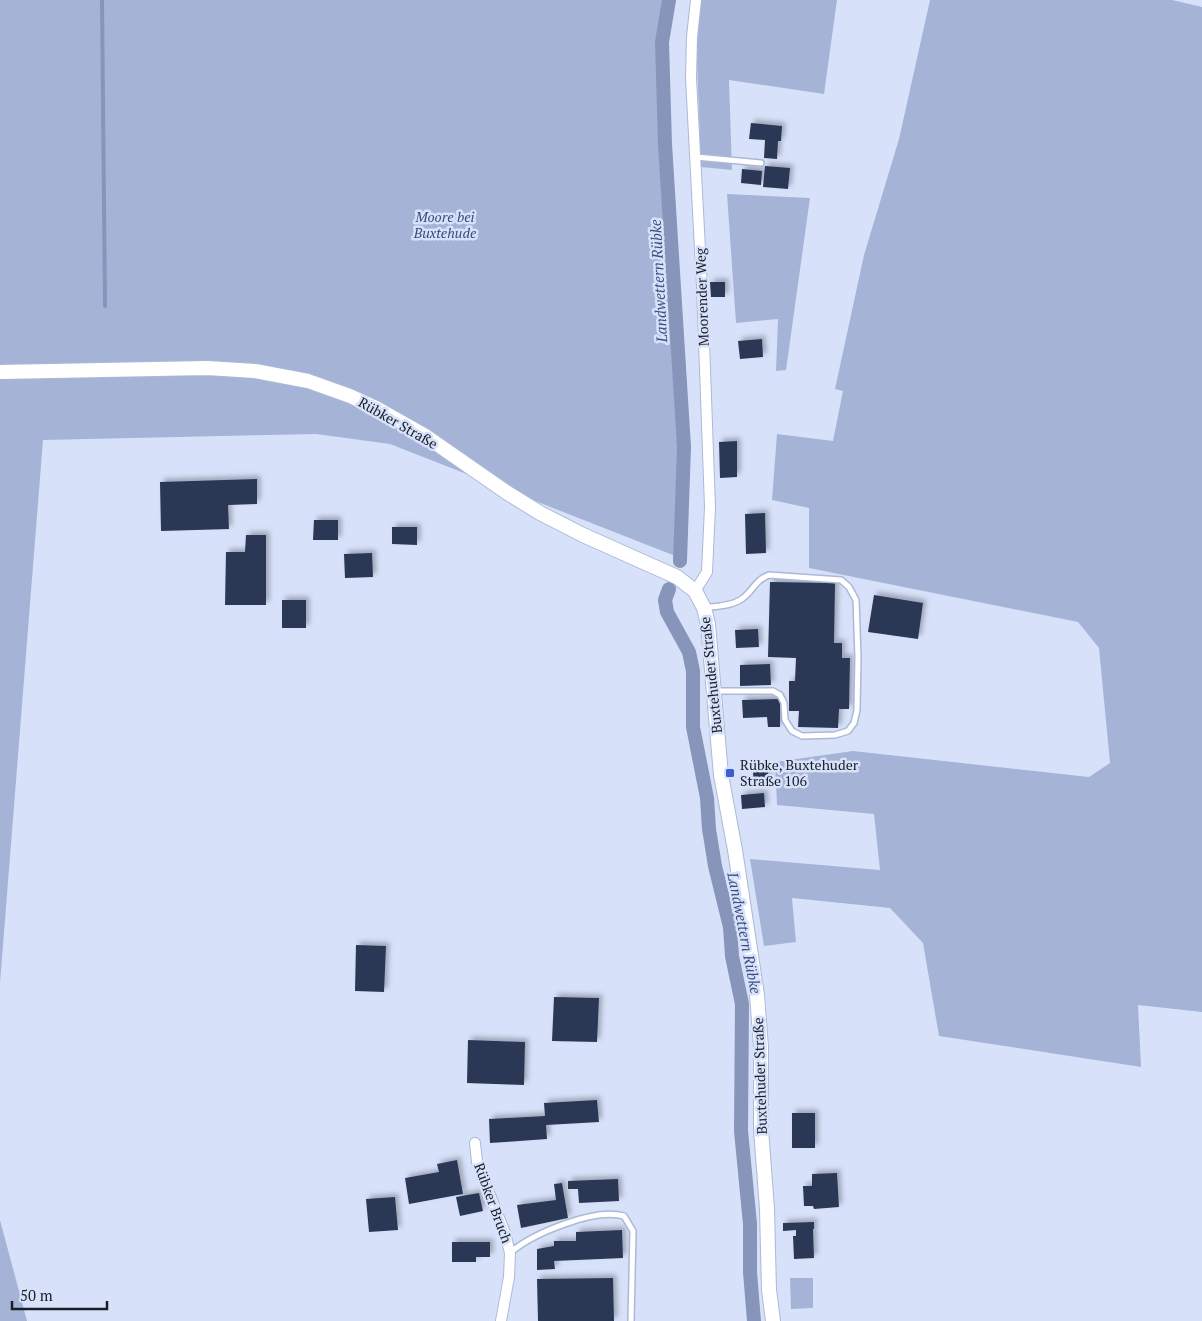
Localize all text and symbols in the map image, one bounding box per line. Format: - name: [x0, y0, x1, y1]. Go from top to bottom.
- park label: Moore bei Buxtehude: [413, 207, 477, 242]
- water label: Landwettern Rübke: [645, 219, 671, 344]
- street label: Moorender Weg: [690, 247, 713, 347]
- street label: Rübker Straße: [355, 392, 441, 453]
- street label: Buxtehuder Straße: [695, 616, 726, 734]
- place label: Rübke, Buxtehuder Straße 106: [740, 755, 859, 790]
- marker: Rübke, Buxtehuder Straße 106: [724, 767, 736, 779]
- water label: Landwettern Rübke: [723, 869, 767, 995]
- street label: Buxtehuder Straße: [748, 1017, 771, 1135]
- street label: Rübker Bruch: [470, 1160, 517, 1246]
- scale bar: [12, 1278, 108, 1310]
- text: 50 m: [20, 1285, 53, 1305]

